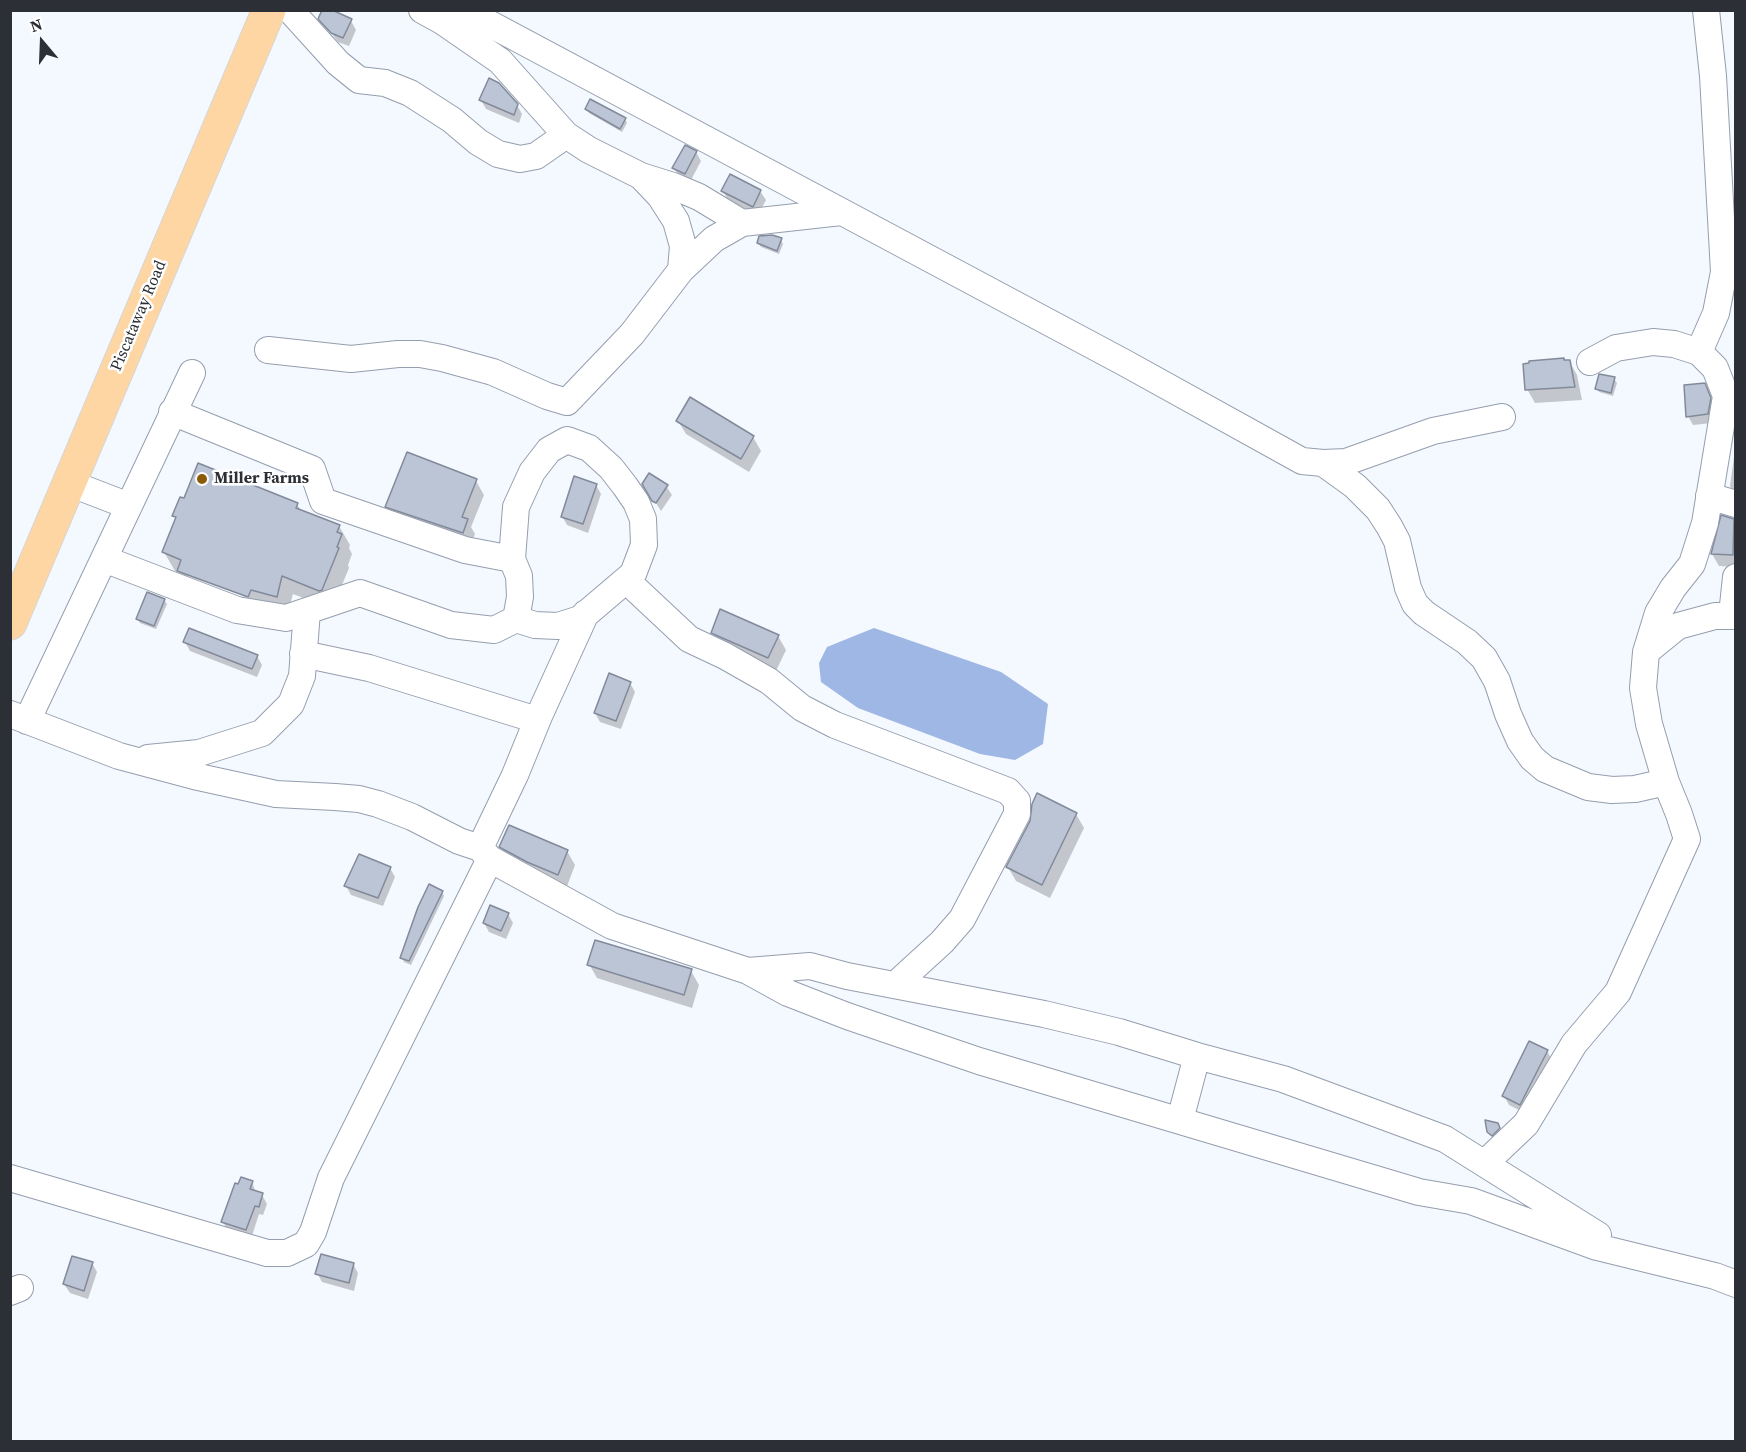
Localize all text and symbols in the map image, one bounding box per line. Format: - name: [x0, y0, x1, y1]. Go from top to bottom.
- north arrow: [12, 12, 72, 72]
- text: N: [27, 13, 45, 37]
- street label: Piscataway Road: [107, 258, 171, 374]
- place label: Miller Farms: [214, 469, 309, 489]
- marker: Miller Farms: [195, 472, 209, 486]

